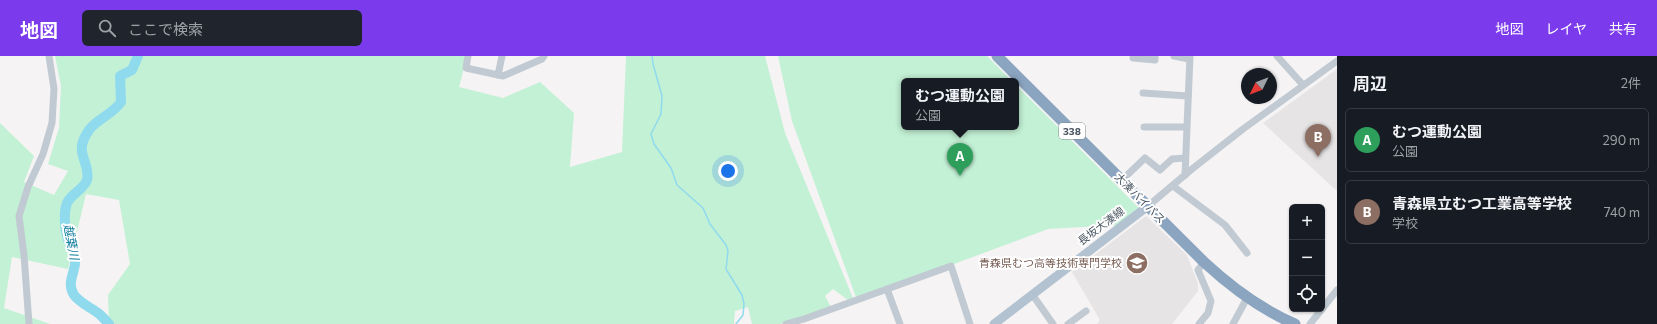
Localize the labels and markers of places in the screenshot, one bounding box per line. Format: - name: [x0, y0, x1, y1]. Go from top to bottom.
- pin: B: [1305, 124, 1331, 157]
- pin: A: [947, 143, 973, 176]
- school or university icon: 青森県むつ高等技術専門学校: [1124, 250, 1150, 276]
- place label: 青森県むつ高等技術専門学校: [979, 256, 1122, 269]

